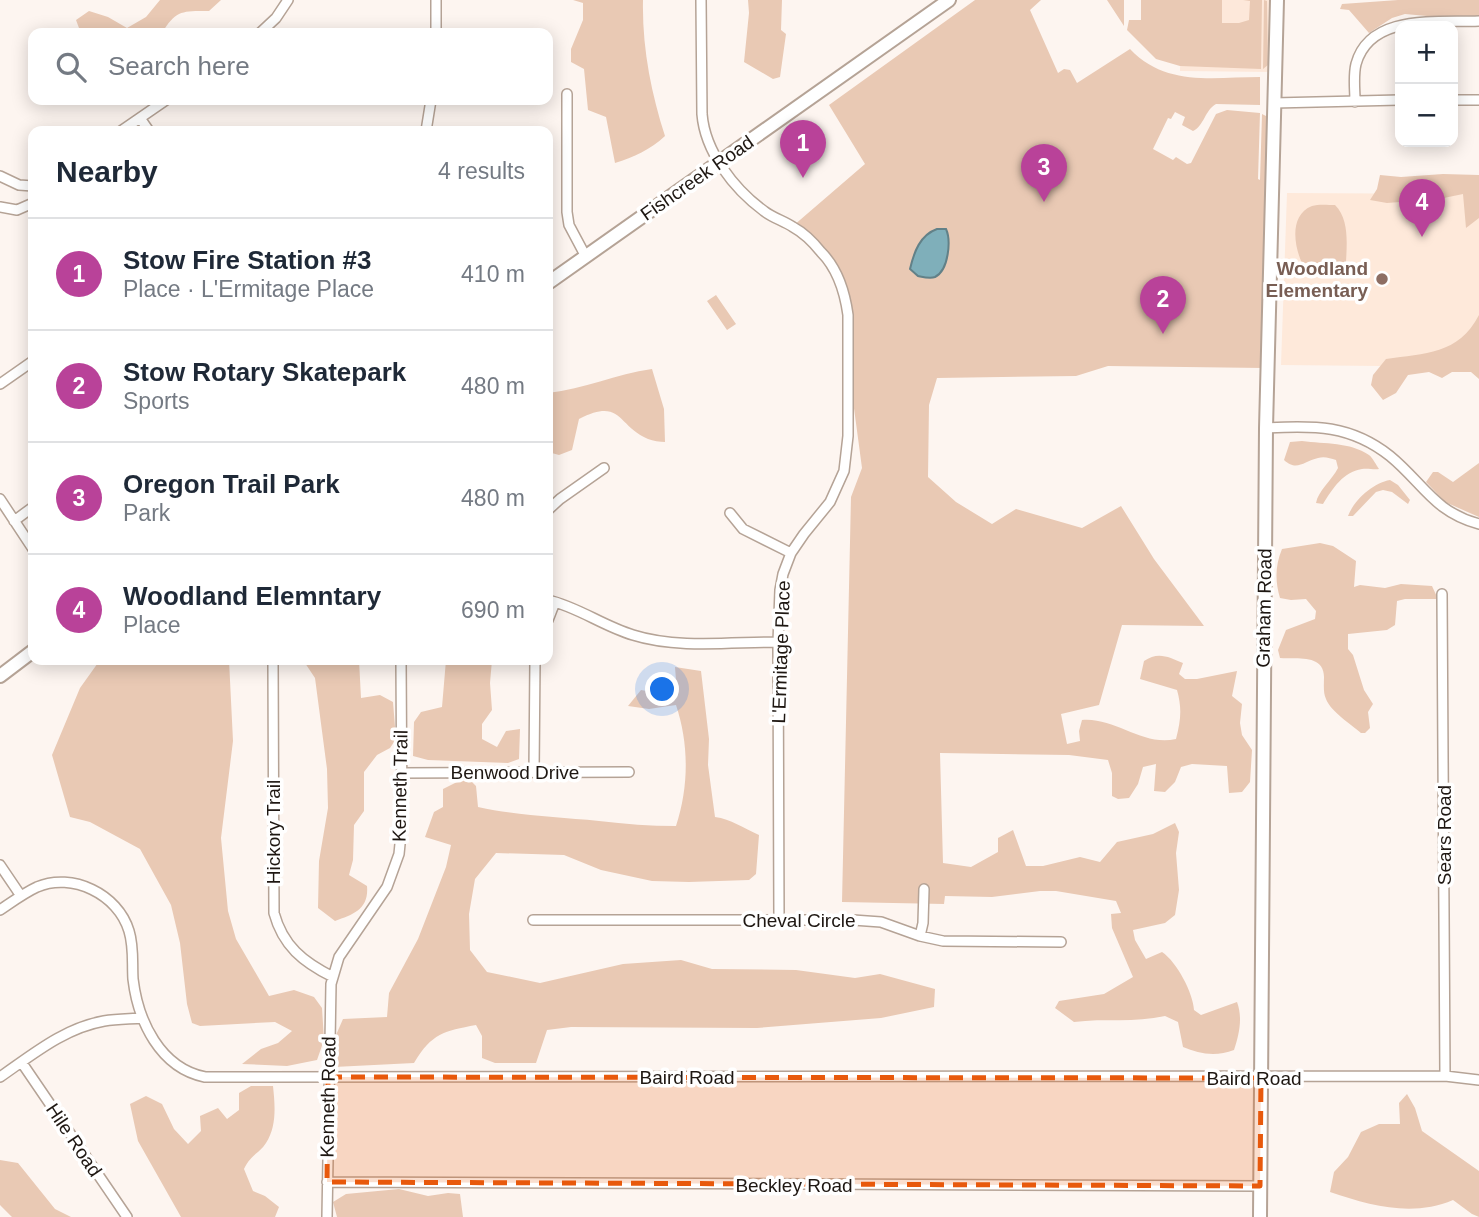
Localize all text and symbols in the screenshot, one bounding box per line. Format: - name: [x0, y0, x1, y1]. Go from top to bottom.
- map controls: [1395, 21, 1458, 147]
- button: +: [1395, 21, 1458, 84]
- search box: [28, 28, 553, 105]
- icon: search: [52, 48, 90, 86]
- text: Search here: [108, 51, 250, 81]
- button: −: [1395, 84, 1458, 147]
- pin: 1: [780, 120, 826, 178]
- street label: Fishcreek Road: [636, 131, 758, 225]
- pin: 3: [1021, 144, 1067, 202]
- text: Nearby: [56, 155, 158, 188]
- text: 4 results: [438, 158, 525, 184]
- pin: 4: [1399, 179, 1445, 237]
- text: Stow Fire Station #3: [123, 245, 372, 275]
- place label: Woodland Elementary: [1266, 258, 1368, 301]
- text: 1: [73, 261, 85, 287]
- text: 410 m: [461, 261, 525, 287]
- marker: Woodland Elementary: [1374, 271, 1390, 287]
- text: Place · L'Ermitage Place: [123, 276, 374, 302]
- pin: 2: [1140, 276, 1186, 334]
- text: Stow Rotary Skatepark: [123, 357, 406, 387]
- text: 2: [73, 373, 85, 399]
- text: 480 m: [461, 373, 525, 399]
- text: Sports: [123, 388, 189, 414]
- text: Oregon Trail Park: [123, 469, 340, 499]
- text: 3: [73, 485, 85, 511]
- text: 480 m: [461, 485, 525, 511]
- text: Park: [123, 500, 170, 526]
- street label: Graham Road: [1252, 548, 1276, 668]
- street label: L'Ermitage Place: [768, 580, 794, 724]
- text: Woodland Elemntary: [123, 581, 381, 611]
- text: 4: [73, 597, 85, 623]
- text: 690 m: [461, 597, 525, 623]
- text: Place: [123, 612, 181, 638]
- your location: [645, 672, 679, 706]
- street label: Kenneth Trail: [389, 730, 411, 842]
- street label: Benwood Drive: [451, 762, 579, 783]
- street label: Hickory Trail: [263, 780, 284, 884]
- street label: Sears Road: [1434, 785, 1455, 885]
- street label: Cheval Circle: [743, 910, 855, 931]
- street label: Kenneth Road: [316, 1036, 340, 1158]
- street label: Baird Road: [639, 1067, 735, 1088]
- street label: Baird Road: [1206, 1068, 1302, 1089]
- street label: Hile Road: [42, 1100, 106, 1180]
- street label: Beckley Road: [735, 1175, 853, 1196]

